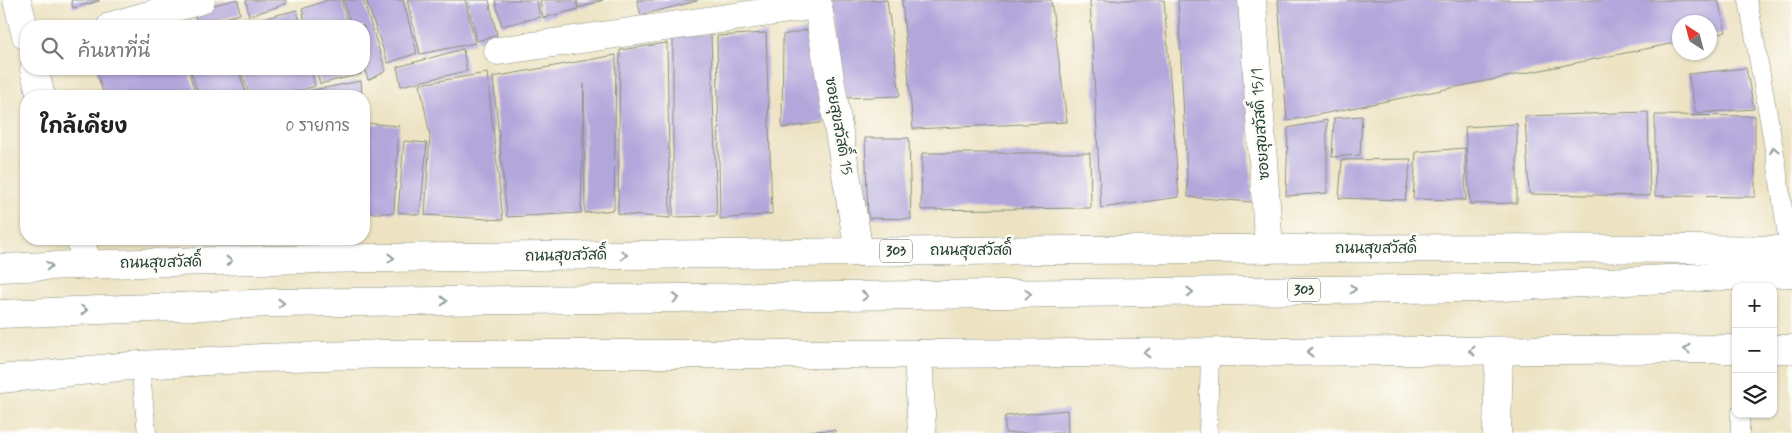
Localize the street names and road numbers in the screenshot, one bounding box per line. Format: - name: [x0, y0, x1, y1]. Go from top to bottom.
- street label: ซอยสุขสวัสดิ์ 15/1: [1242, 67, 1275, 181]
- street label: ซอยสุขสวัสดิ์ 15: [820, 74, 862, 177]
- street label: ถนนสุขสวัสดิ์: [1335, 234, 1417, 259]
- street label: ถนนสุขสวัสดิ์: [930, 236, 1012, 261]
- street label: ถนนสุขสวัสดิ์: [525, 240, 607, 267]
- road number: 303: [880, 240, 912, 262]
- street label: ถนนสุขสวัสดิ์: [120, 247, 202, 274]
- road number: 303: [1288, 278, 1320, 302]

